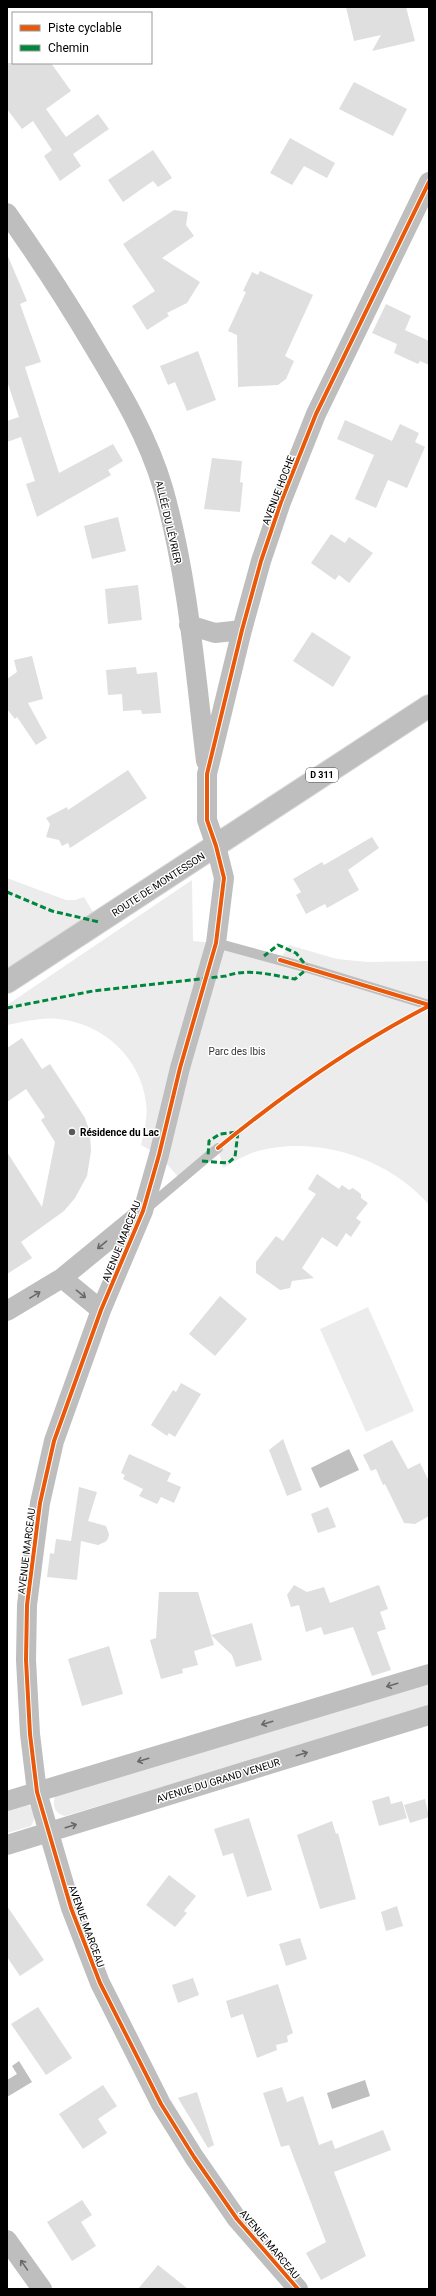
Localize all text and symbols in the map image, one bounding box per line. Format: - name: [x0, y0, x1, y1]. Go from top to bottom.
- legend: [12, 12, 152, 64]
- text: Piste cyclable: [48, 21, 122, 35]
- text: Chemin: [48, 41, 89, 55]
- street label: AVENUE HOCHE: [260, 454, 297, 526]
- street label: ALLÉE DU LÉVRIER: [154, 479, 184, 565]
- road number: D 311: [306, 768, 338, 782]
- street label: ROUTE DE MONTESSON: [110, 850, 207, 919]
- park label: Parc des Ibis: [208, 1046, 266, 1057]
- marker: Résidence du Lac: [67, 1127, 77, 1137]
- place label: Résidence du Lac: [80, 1127, 159, 1138]
- street label: AVENUE MARCEAU: [100, 1199, 143, 1283]
- one-way arrow: [97, 1241, 107, 1250]
- one-way arrow: [29, 1290, 41, 1298]
- one-way arrow: [76, 1290, 87, 1298]
- street label: AVENUE MARCEAU: [16, 1507, 37, 1595]
- one-way arrow: [385, 1682, 398, 1689]
- one-way arrow: [261, 1720, 274, 1727]
- one-way arrow: [296, 1750, 308, 1758]
- street label: AVENUE DU GRAND VENEUR: [155, 1756, 281, 1805]
- one-way arrow: [136, 1757, 149, 1764]
- one-way arrow: [64, 1822, 77, 1829]
- street label: AVENUE MARCEAU: [67, 1884, 107, 1969]
- street label: AVENUE MARCEAU: [238, 2208, 302, 2281]
- one-way arrow: [20, 2259, 28, 2270]

